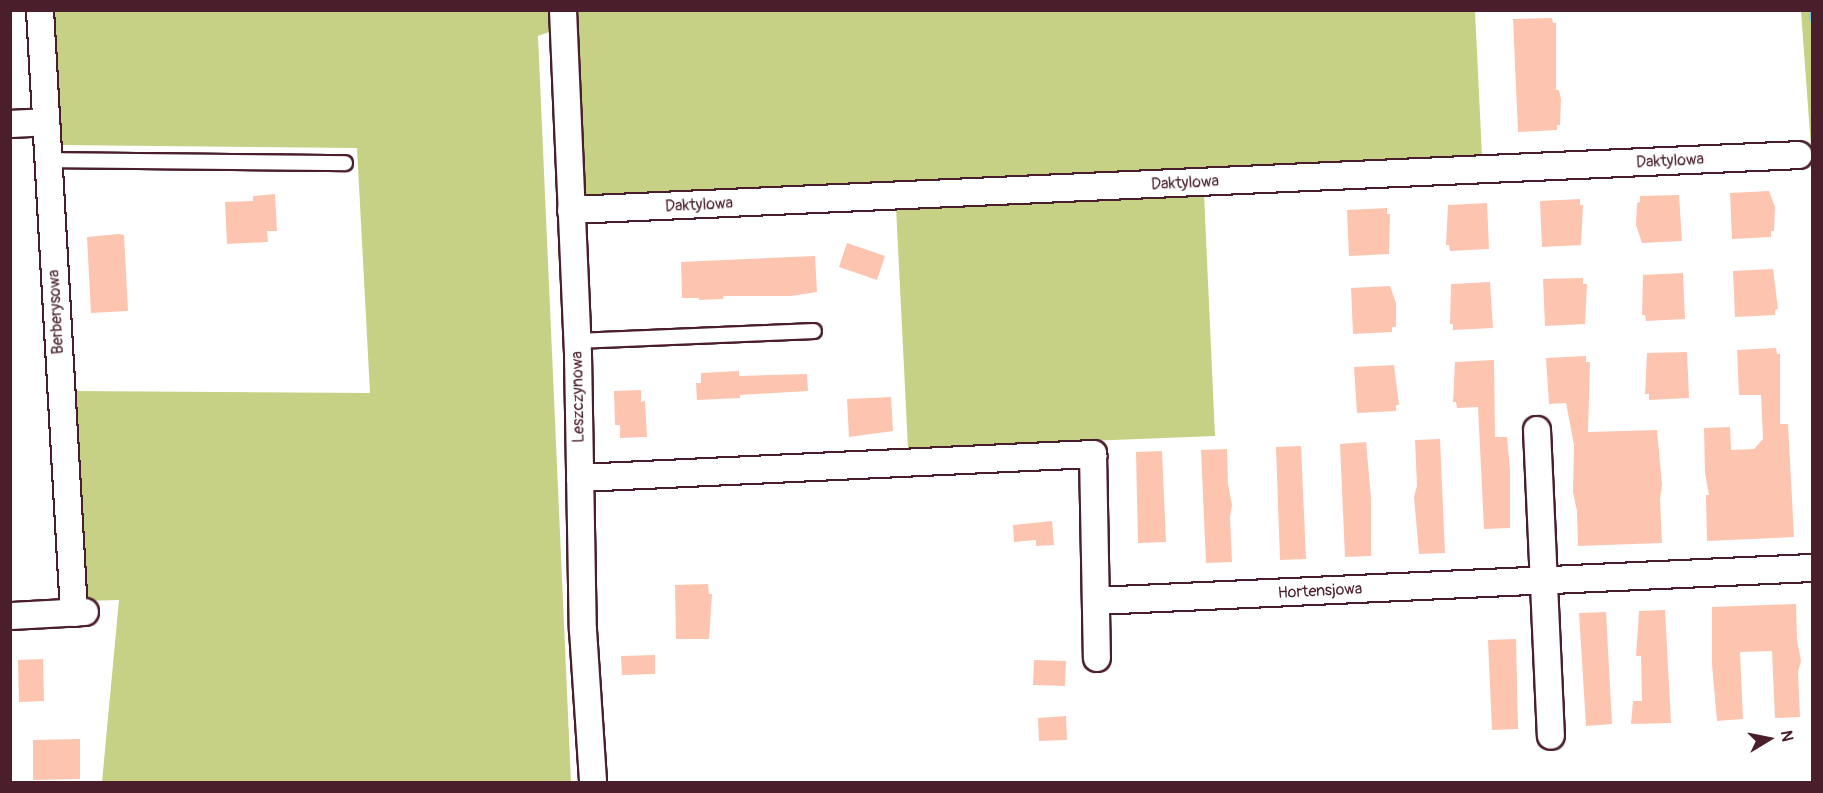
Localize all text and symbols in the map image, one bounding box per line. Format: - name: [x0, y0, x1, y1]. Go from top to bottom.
- street label: Daktylowa: [1636, 150, 1704, 172]
- street label: Daktylowa: [1151, 172, 1219, 194]
- street label: Daktylowa: [665, 194, 733, 216]
- street label: Berberysowa: [44, 269, 68, 355]
- street label: Leszczynowa: [568, 351, 588, 443]
- street label: Hortensjowa: [1277, 579, 1363, 603]
- north arrow: [1739, 709, 1799, 769]
- text: N: [1776, 729, 1798, 743]

